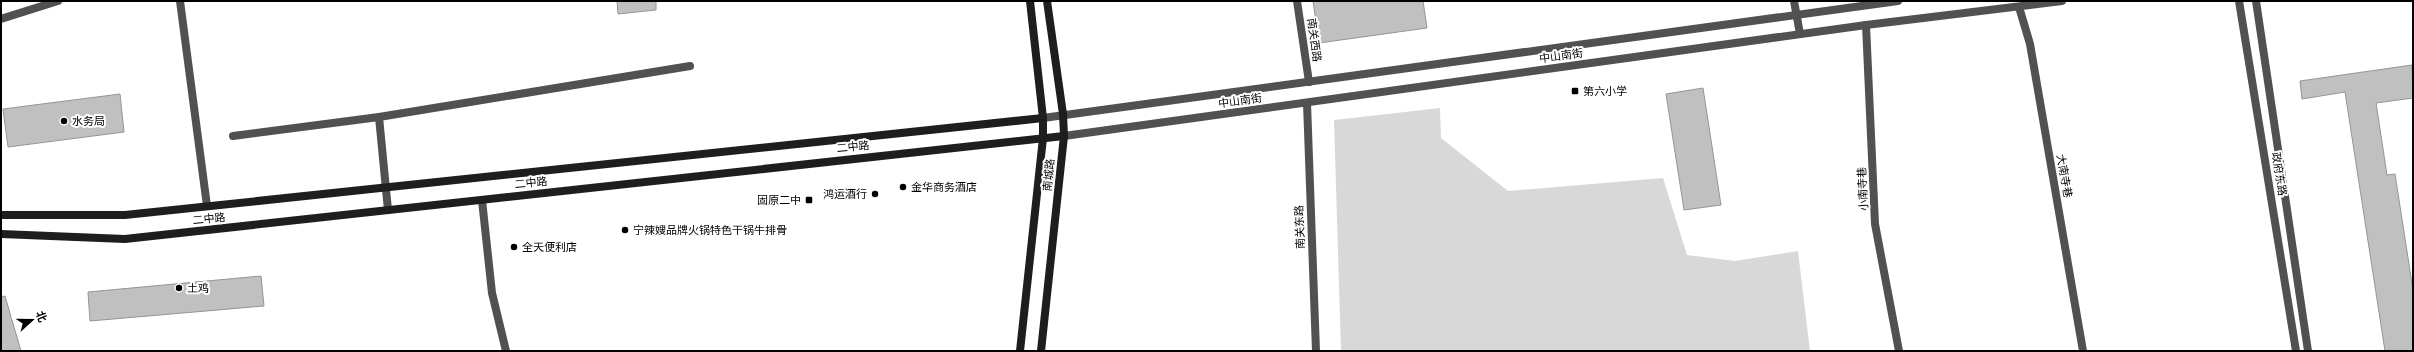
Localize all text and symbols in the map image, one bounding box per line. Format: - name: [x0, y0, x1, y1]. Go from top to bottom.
- street label: 南关西路: [1304, 17, 1324, 63]
- street label: 中山南街: [1538, 46, 1584, 66]
- place label: 第六小学: [1583, 84, 1627, 99]
- marker: 第六小学: [1570, 86, 1580, 96]
- street label: 中山南街: [1217, 91, 1263, 111]
- place label: 水务局: [72, 114, 105, 129]
- marker: 水务局: [59, 116, 69, 126]
- street label: 二中路: [836, 138, 870, 156]
- street label: 政府东路: [2268, 151, 2290, 197]
- street label: 大南寺巷: [2053, 153, 2075, 199]
- street label: 南城路: [1040, 158, 1058, 192]
- street label: 小南寺巷: [1854, 167, 1872, 211]
- street label: 二中路: [514, 174, 548, 192]
- place label: 金华商务酒店: [911, 180, 977, 195]
- marker: 金华商务酒店: [898, 182, 908, 192]
- place label: 鸿运酒行: [823, 187, 867, 202]
- marker: 鸿运酒行: [870, 189, 880, 199]
- place label: 固原二中: [757, 193, 801, 208]
- marker: 固原二中: [804, 195, 814, 205]
- street label: 南关东路: [1292, 205, 1308, 249]
- street label: 二中路: [192, 210, 226, 228]
- place label: 宁辣嫂品牌火锅特色干锅牛排骨: [633, 223, 787, 238]
- marker: 宁辣嫂品牌火锅特色干锅牛排骨: [620, 225, 630, 235]
- place label: 全天便利店: [522, 240, 577, 255]
- marker: 全天便利店: [509, 242, 519, 252]
- place label: 土鸡: [187, 281, 209, 296]
- marker: 土鸡: [174, 283, 184, 293]
- north arrow: [12, 300, 52, 340]
- text: 北: [32, 309, 50, 324]

